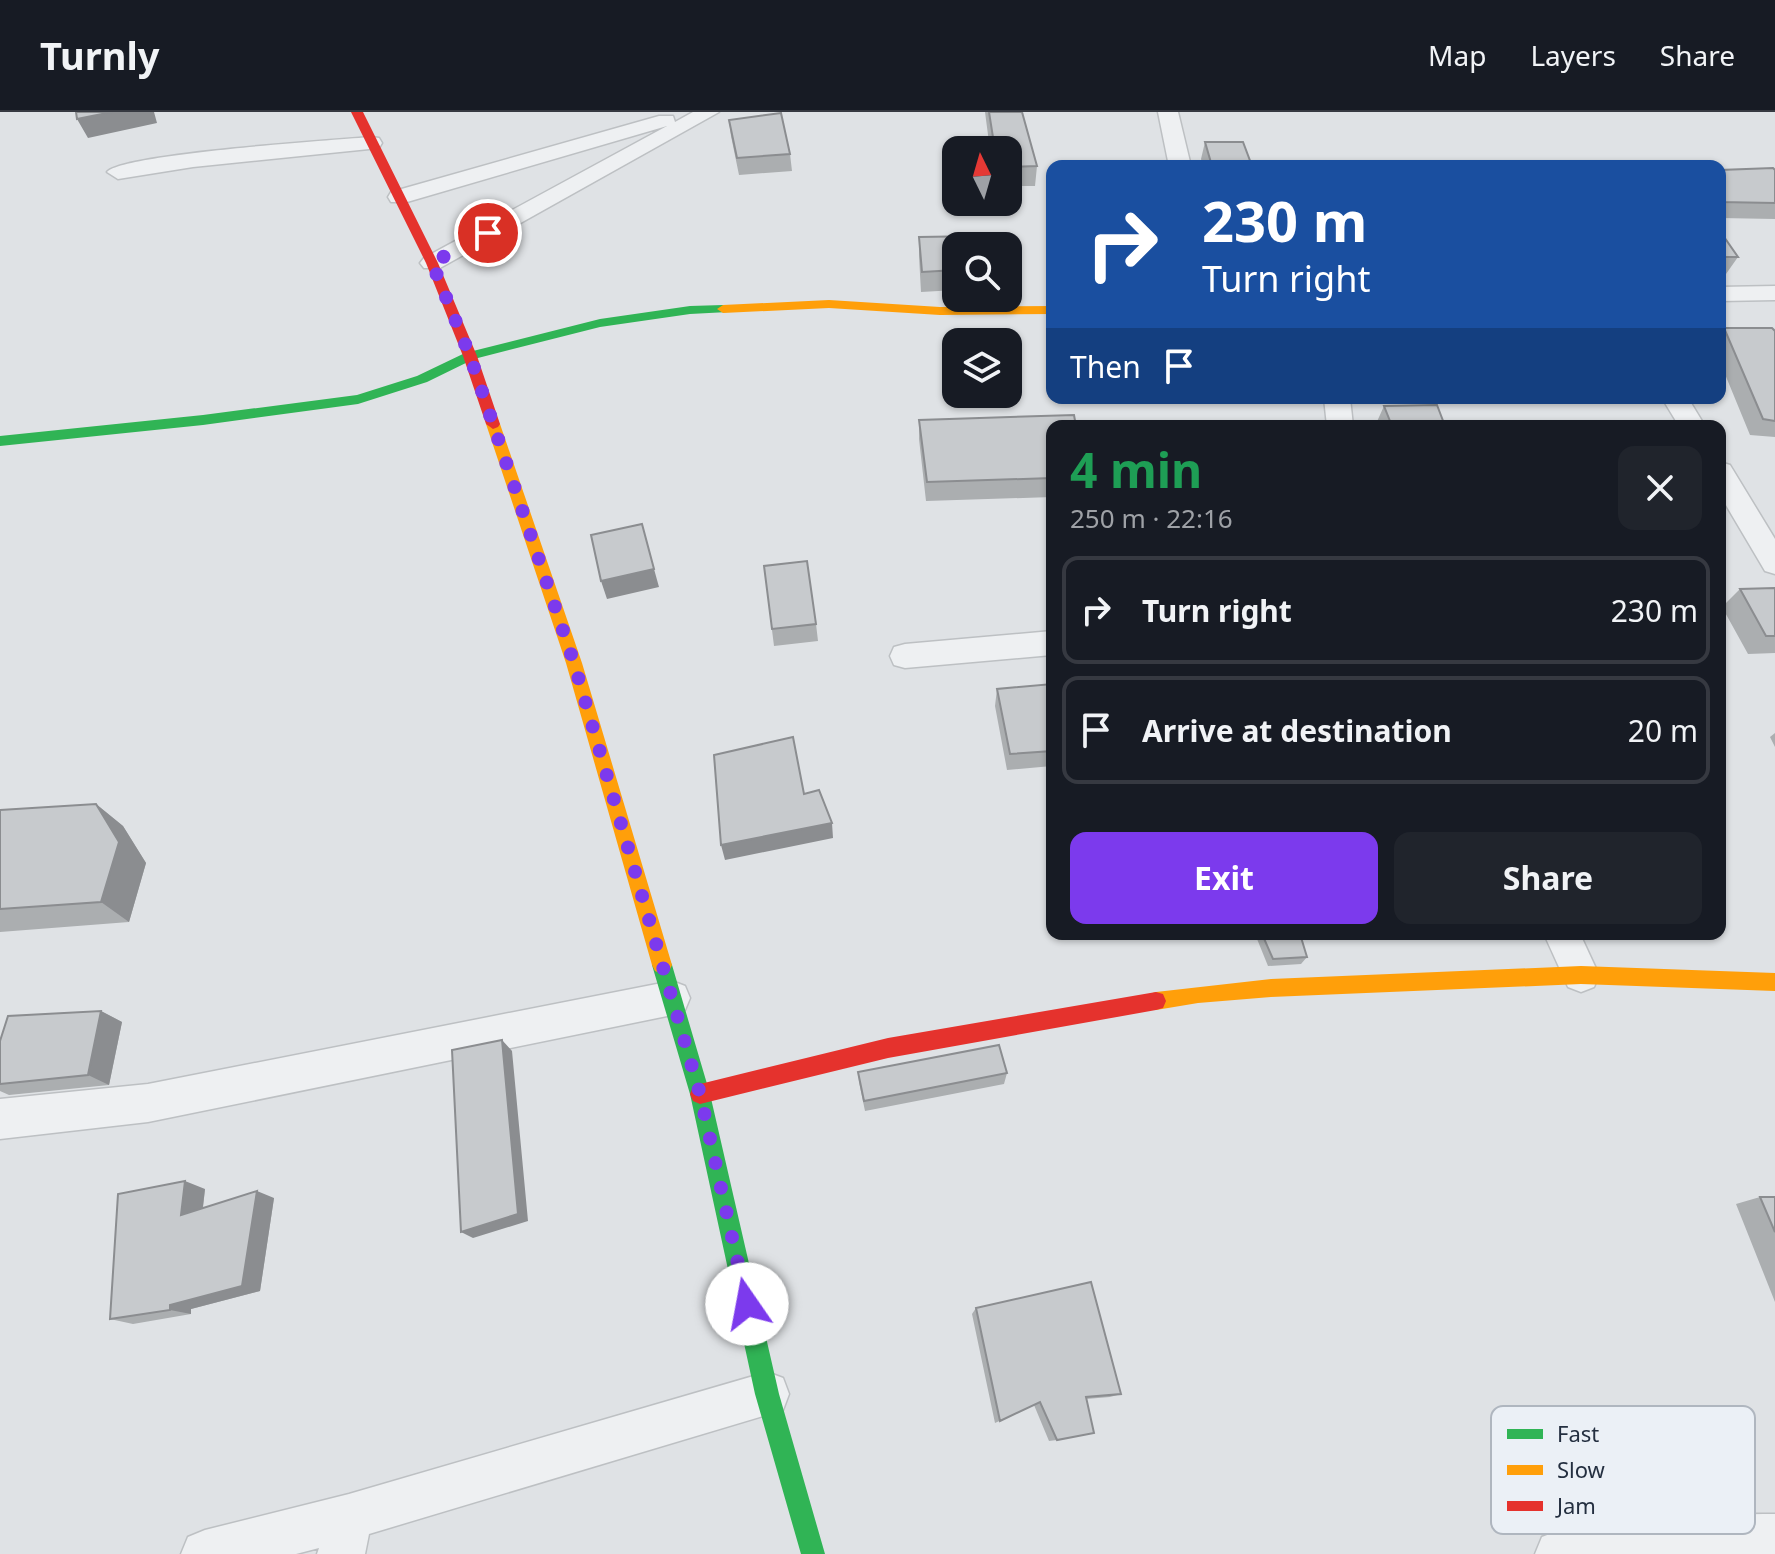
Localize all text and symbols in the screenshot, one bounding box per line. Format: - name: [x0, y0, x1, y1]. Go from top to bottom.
- text: Turnly: [40, 29, 159, 81]
- text: Map: [1428, 36, 1486, 74]
- text: Layers: [1530, 36, 1616, 74]
- text: Share: [1660, 36, 1735, 74]
- north arrow: [942, 136, 1022, 216]
- map controls: [942, 136, 1022, 408]
- text: 230 m: [1202, 182, 1367, 258]
- icon: right: [1070, 192, 1174, 296]
- pin: [454, 199, 522, 267]
- icon: arrive: [466, 211, 510, 255]
- button: search: [942, 232, 1022, 312]
- text: Turn right: [1202, 254, 1370, 303]
- button: layers: [942, 328, 1022, 408]
- icon: arrive: [1157, 344, 1201, 388]
- text: Then: [1070, 346, 1141, 387]
- text: 4 min: [1070, 437, 1202, 502]
- button: close: [1618, 446, 1702, 530]
- text: 250 m · 22:16: [1070, 500, 1233, 536]
- icon: right: [1074, 588, 1118, 632]
- text: Turn right: [1142, 590, 1292, 631]
- text: 230 m: [1611, 590, 1698, 631]
- icon: arrive: [1074, 708, 1118, 752]
- text: Arrive at destination: [1142, 710, 1452, 751]
- text: 20 m: [1628, 710, 1698, 751]
- button: Exit: [1070, 832, 1378, 924]
- button: Share: [1394, 832, 1702, 924]
- position arrow: [705, 1262, 789, 1346]
- legend: [1491, 1406, 1755, 1534]
- text: Fast: [1557, 1418, 1599, 1448]
- text: Slow: [1557, 1454, 1606, 1484]
- text: Jam: [1555, 1490, 1596, 1520]

